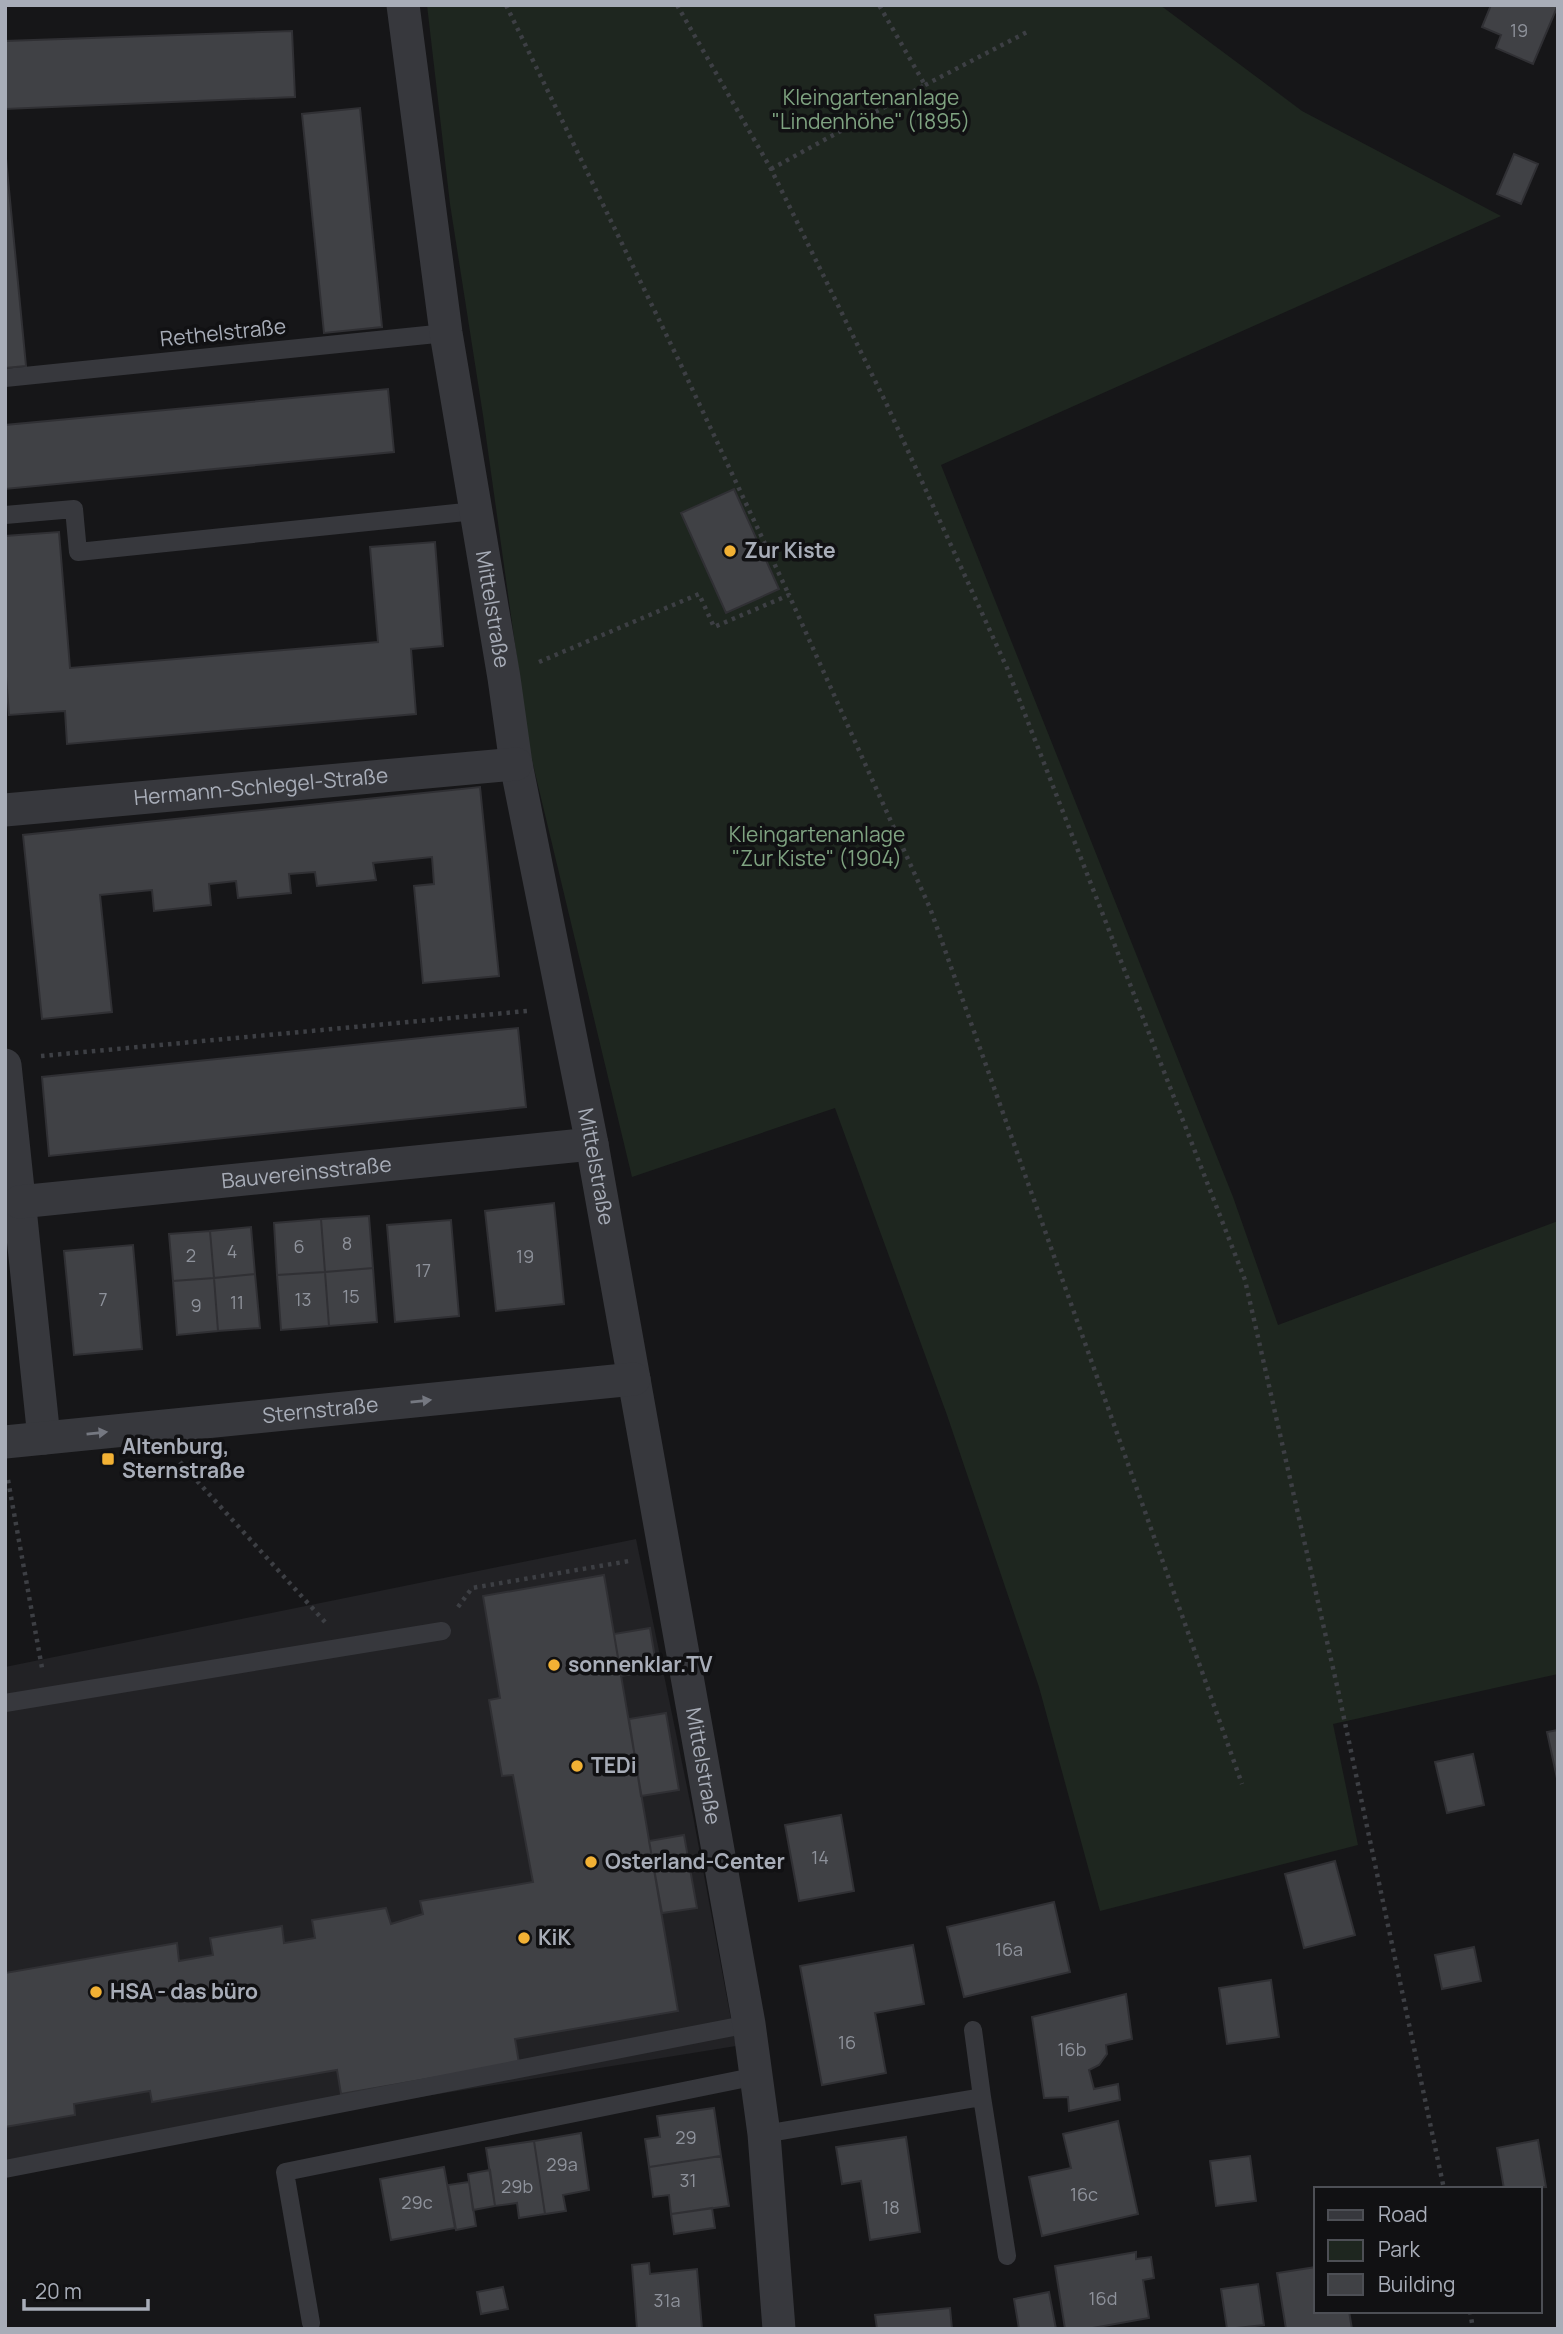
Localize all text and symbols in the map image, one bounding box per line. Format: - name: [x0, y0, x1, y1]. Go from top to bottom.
- house number: 19: [1510, 18, 1528, 42]
- park label: Kleingartenanlage "Lindenhöhe" (1895): [772, 83, 970, 135]
- street label: Rethelstraße: [158, 311, 287, 353]
- place label: Zur Kiste: [744, 536, 836, 564]
- marker: Zur Kiste: [722, 543, 738, 559]
- street label: Mittelstraße: [470, 548, 517, 670]
- street label: Hermann-Schlegel-Straße: [132, 761, 389, 811]
- park label: Kleingartenanlage "Zur Kiste" (1904): [729, 820, 905, 872]
- street label: Mittelstraße: [572, 1106, 621, 1227]
- street label: Bauvereinsstraße: [220, 1149, 393, 1194]
- house number: 8: [342, 1231, 352, 1255]
- house number: 6: [293, 1234, 305, 1258]
- house number: 4: [227, 1239, 237, 1263]
- house number: 2: [186, 1243, 196, 1267]
- house number: 19: [516, 1244, 534, 1268]
- house number: 17: [415, 1258, 431, 1282]
- house number: 15: [342, 1284, 360, 1308]
- house number: 7: [98, 1287, 108, 1311]
- house number: 13: [295, 1287, 311, 1311]
- house number: 11: [230, 1290, 244, 1314]
- house number: 9: [190, 1293, 202, 1317]
- street label: Sternstraße: [261, 1390, 380, 1429]
- one-way arrow: [411, 1395, 433, 1406]
- one-way arrow: [87, 1427, 109, 1438]
- place label: Altenburg, Sternstraße: [122, 1432, 245, 1484]
- marker: Altenburg, Sternstraße: [100, 1451, 116, 1467]
- place label: sonnenklar.TV: [568, 1650, 713, 1678]
- marker: sonnenklar.TV: [546, 1657, 562, 1673]
- street label: Mittelstraße: [680, 1705, 728, 1827]
- place label: TEDi: [591, 1751, 637, 1779]
- marker: TEDi: [569, 1758, 585, 1774]
- house number: 14: [811, 1845, 829, 1869]
- place label: Osterland-Center: [605, 1847, 785, 1875]
- marker: Osterland-Center: [583, 1854, 599, 1870]
- place label: KiK: [538, 1923, 571, 1951]
- marker: KiK: [516, 1930, 532, 1946]
- house number: 16a: [995, 1937, 1023, 1961]
- place label: HSA - das büro: [110, 1977, 258, 2005]
- marker: HSA - das büro: [88, 1984, 104, 2000]
- house number: 16: [838, 2030, 856, 2054]
- house number: 16b: [1058, 2037, 1086, 2061]
- house number: 29: [675, 2125, 697, 2149]
- house number: 29a: [546, 2152, 578, 2176]
- house number: 31: [680, 2168, 696, 2192]
- house number: 29b: [501, 2174, 533, 2198]
- house number: 16c: [1070, 2182, 1098, 2206]
- legend: [1314, 2187, 1542, 2313]
- house number: 29c: [401, 2190, 433, 2214]
- house number: 18: [882, 2195, 900, 2219]
- text: Road: [1378, 2200, 1428, 2228]
- text: Park: [1378, 2235, 1420, 2263]
- scale bar: [24, 2268, 149, 2312]
- text: Building: [1378, 2270, 1455, 2298]
- text: 20 m: [35, 2277, 82, 2305]
- house number: 16d: [1089, 2286, 1117, 2310]
- house number: 31a: [654, 2288, 680, 2312]

